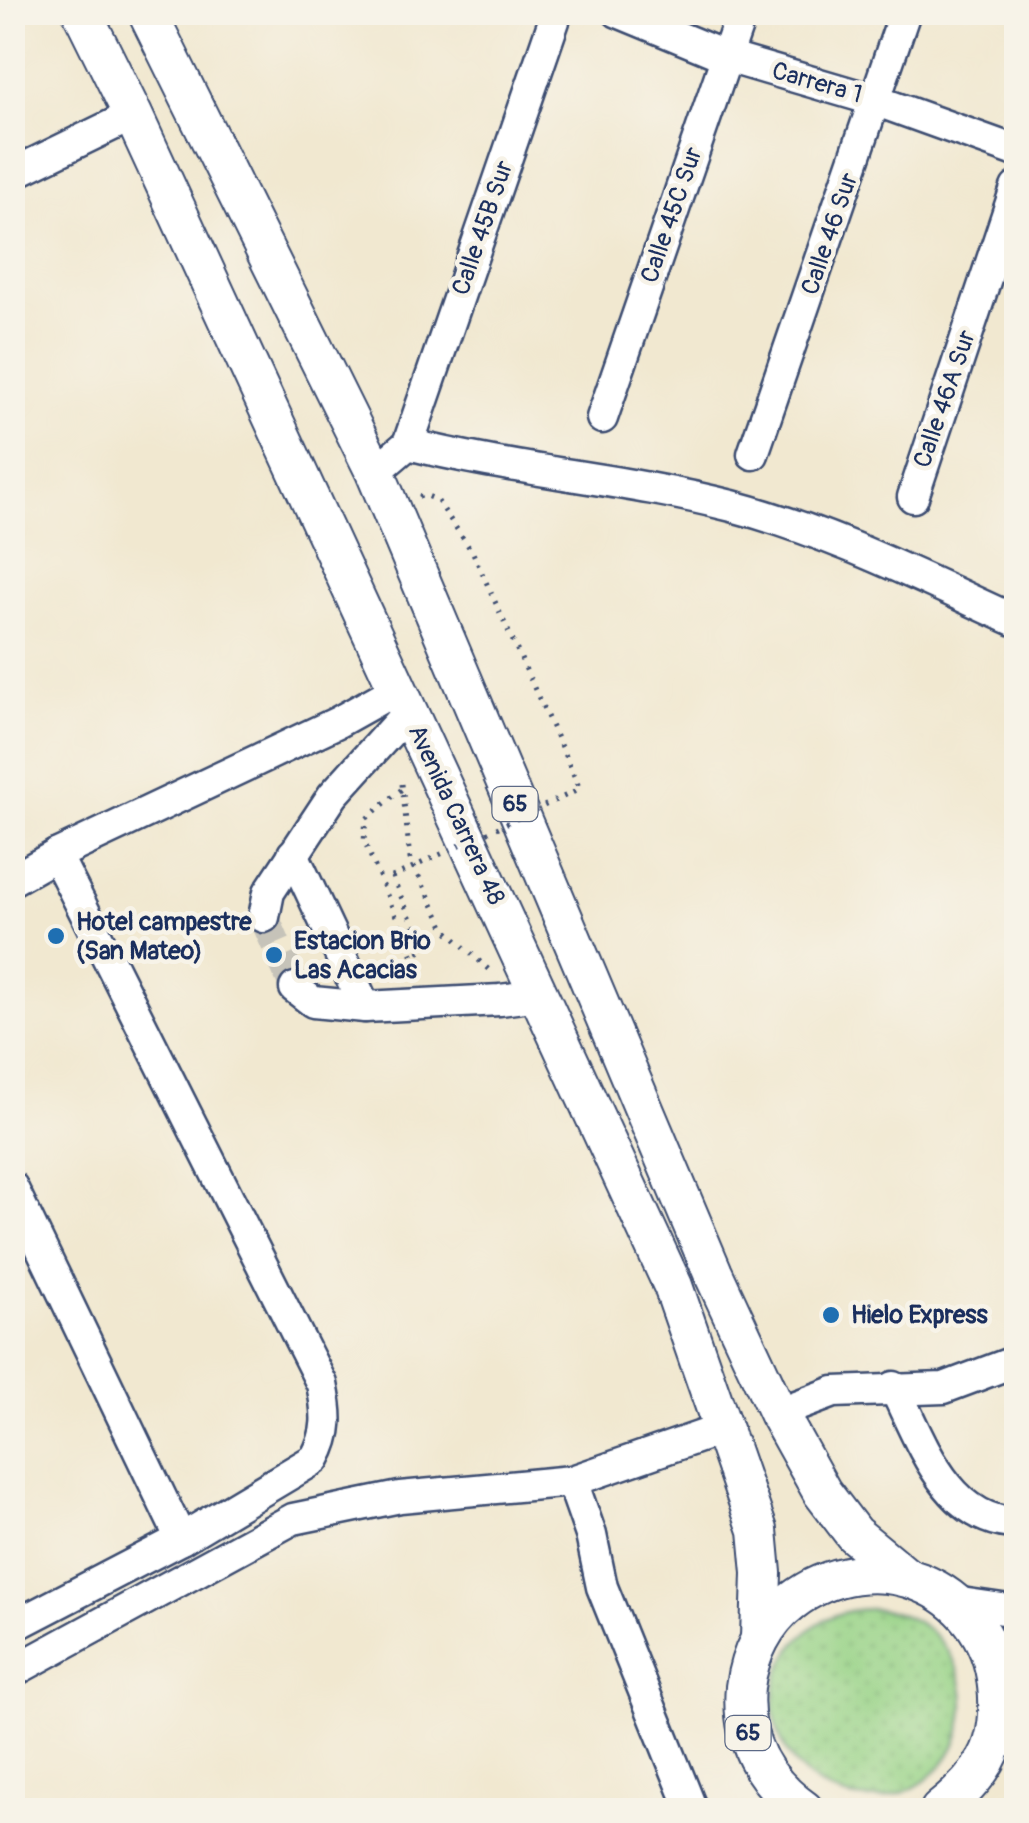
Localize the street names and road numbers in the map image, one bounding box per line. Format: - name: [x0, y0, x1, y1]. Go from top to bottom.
- street label: Carrera 1: [768, 55, 866, 111]
- street label: Calle 45C Sur: [634, 143, 710, 287]
- street label: Calle 45B Sur: [445, 157, 521, 299]
- street label: Calle 46 Sur: [795, 169, 865, 299]
- street label: Calle 46A Sur: [907, 326, 983, 472]
- street label: Avenida Carrera 48: [401, 720, 511, 910]
- road number: 65: [492, 787, 538, 821]
- road number: 65: [726, 1716, 770, 1750]

